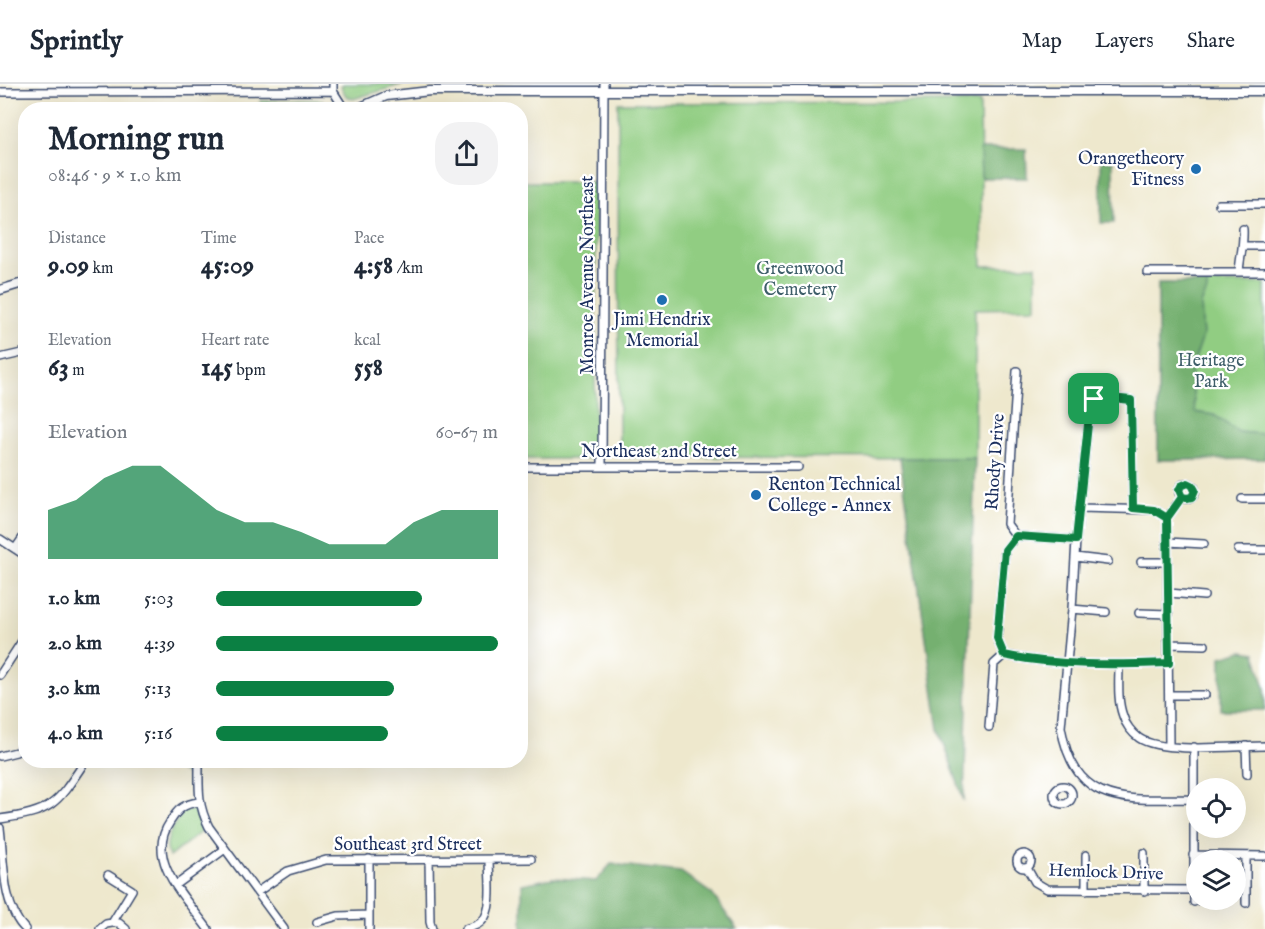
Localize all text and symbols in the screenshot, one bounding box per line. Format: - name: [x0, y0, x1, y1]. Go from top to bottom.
- text: Sprintly: [30, 24, 123, 59]
- text: Map: [1022, 28, 1062, 55]
- text: Layers: [1095, 28, 1154, 55]
- text: Share: [1187, 28, 1235, 55]
- text: Morning run: [48, 119, 224, 161]
- button: share: [435, 122, 498, 185]
- place label: Orangetheory Fitness: [1078, 148, 1184, 192]
- marker: Orangetheory Fitness: [1189, 162, 1203, 176]
- text: 08:46 · 9 × 1.0 km: [48, 163, 181, 188]
- street label: Monroe Avenue Northeast: [577, 176, 600, 374]
- text: Distance: [48, 229, 106, 249]
- text: Time: [201, 229, 237, 249]
- text: Pace: [354, 229, 384, 249]
- text: 9.09: [48, 249, 89, 282]
- text: 45:09: [201, 249, 254, 282]
- text: 4:58: [354, 249, 393, 282]
- park label: Greenwood Cemetery: [756, 258, 844, 302]
- text: km: [89, 259, 113, 279]
- text: /km: [393, 259, 423, 279]
- marker: Jimi Hendrix Memorial: [655, 293, 669, 307]
- place label: Jimi Hendrix Memorial: [611, 309, 711, 353]
- text: Elevation: [48, 331, 111, 351]
- text: Heart rate: [201, 331, 269, 351]
- text: kcal: [354, 331, 381, 351]
- park label: Heritage Park: [1178, 350, 1244, 394]
- text: 63: [48, 351, 69, 384]
- text: 145: [201, 351, 233, 384]
- text: 558: [354, 351, 383, 384]
- text: m: [69, 361, 85, 381]
- text: bpm: [233, 361, 266, 381]
- pin: [1068, 373, 1119, 424]
- icon: arrive: [1077, 382, 1110, 415]
- street label: Rhody Drive: [981, 413, 1011, 511]
- text: Elevation: [48, 420, 127, 445]
- text: 60–67 m: [435, 420, 498, 445]
- street label: Northeast 2nd Street: [581, 441, 737, 464]
- place label: Renton Technical College - Annex: [768, 474, 901, 518]
- marker: Renton Technical College - Annex: [749, 488, 763, 502]
- text: 1.0 km: [48, 586, 100, 611]
- text: 5:03: [144, 586, 174, 611]
- text: 2.0 km: [48, 631, 102, 656]
- text: 4:39: [144, 631, 175, 656]
- text: 3.0 km: [48, 676, 100, 701]
- text: 5:13: [144, 676, 171, 701]
- text: 4.0 km: [48, 721, 103, 746]
- text: 5:16: [144, 721, 172, 746]
- map controls: [1186, 778, 1246, 910]
- button: locate: [1186, 778, 1246, 838]
- street label: Southeast 3rd Street: [334, 834, 482, 857]
- button: layers: [1186, 850, 1246, 910]
- street label: Hemlock Drive: [1048, 859, 1164, 887]

